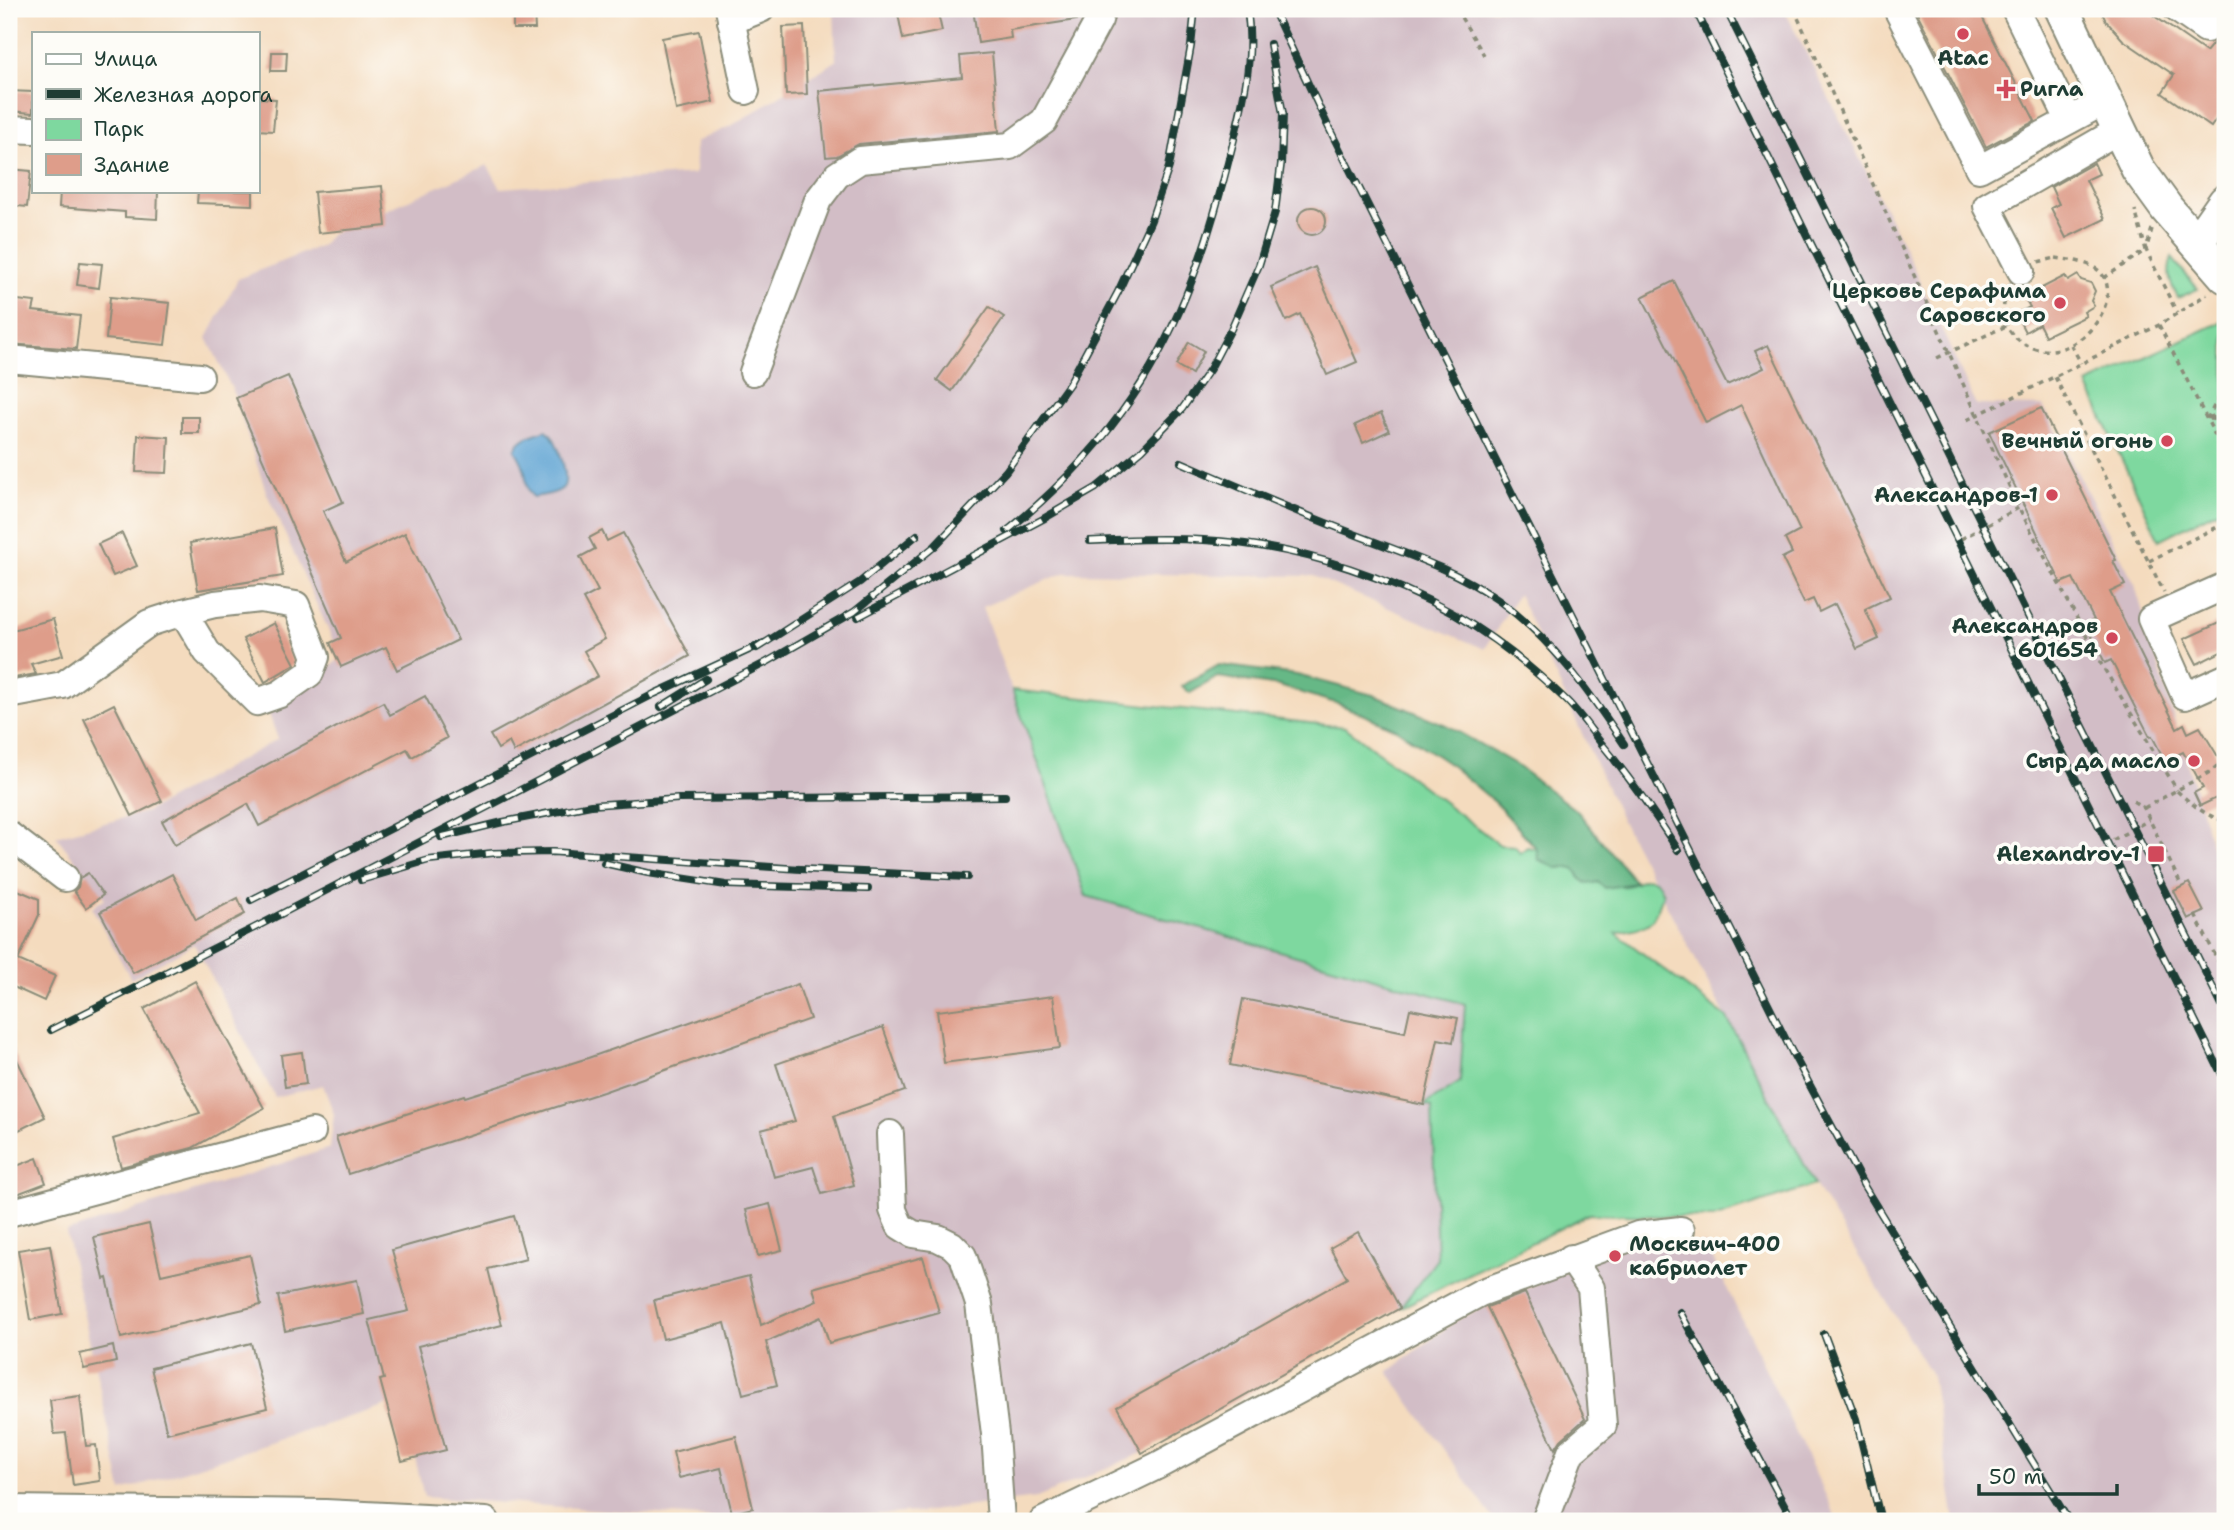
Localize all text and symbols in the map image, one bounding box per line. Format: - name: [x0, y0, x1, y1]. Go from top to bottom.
- marker: Atac: [1955, 26, 1971, 42]
- legend: [32, 32, 259, 192]
- place label: Atac: [1937, 44, 1989, 72]
- text: Улица: [94, 45, 157, 73]
- place label: Ригла: [2020, 75, 2084, 103]
- text: Железная дорога: [94, 81, 273, 109]
- marker: Ригла: [1998, 81, 2014, 97]
- text: Парк: [94, 115, 144, 143]
- text: Здание: [94, 151, 170, 179]
- place label: Церковь Серафима Саровского: [1832, 277, 2047, 329]
- marker: Церковь Серафима Саровского: [2052, 295, 2068, 311]
- place label: Вечный огонь: [2002, 427, 2153, 455]
- marker: Вечный огонь: [2159, 433, 2175, 449]
- place label: Александров-1: [1874, 481, 2038, 509]
- marker: Александров-1: [2044, 487, 2060, 503]
- place label: Александров 601654: [1952, 612, 2098, 664]
- marker: Александров 601654: [2104, 630, 2120, 646]
- place label: Сыр да масло: [2026, 747, 2180, 775]
- marker: Сыр да масло: [2186, 753, 2202, 769]
- place label: Alexandrov-1: [1996, 840, 2140, 868]
- marker: Alexandrov-1: [2146, 844, 2166, 864]
- place label: Москвич-400 кабриолет: [1629, 1230, 1780, 1282]
- marker: Москвич-400 кабриолет: [1607, 1248, 1623, 1264]
- scale bar: [1979, 1453, 2117, 1497]
- text: 50 m: [1989, 1463, 2042, 1491]

